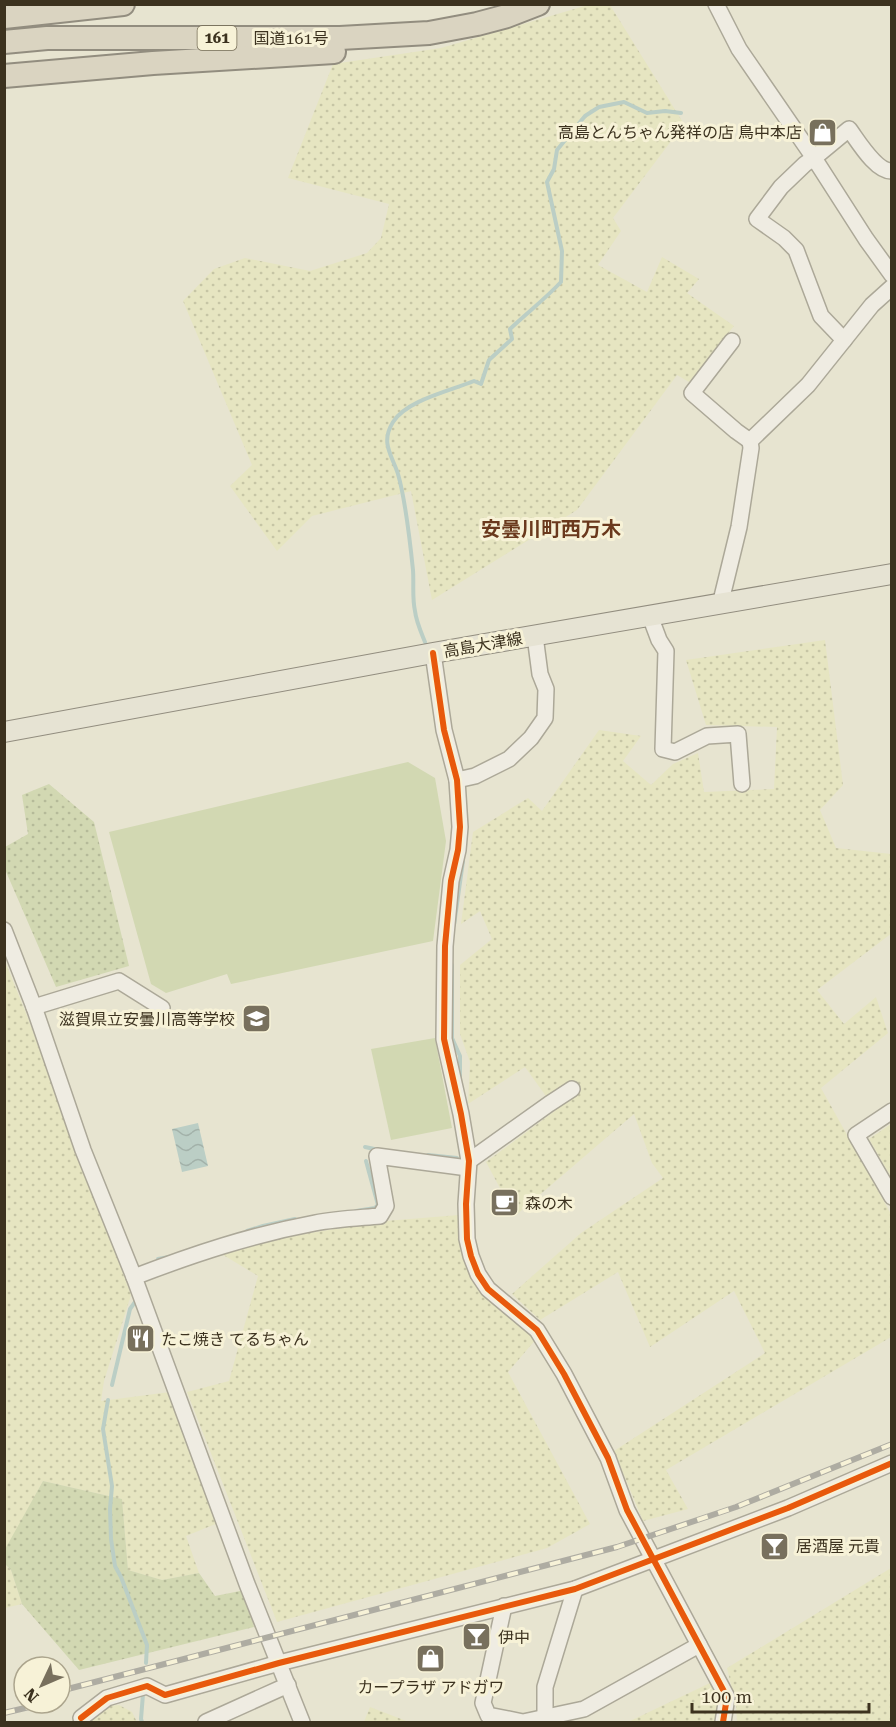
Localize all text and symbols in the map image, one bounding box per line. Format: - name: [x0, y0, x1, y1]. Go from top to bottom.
- road number: 161: [198, 26, 236, 50]
- street label: 国道161号: [254, 29, 328, 48]
- shop icon: 高島とんちゃん発祥の店 鳥中本店: [807, 116, 839, 148]
- place label: 高島とんちゃん発祥の店 鳥中本店: [558, 123, 802, 142]
- district label: 安曇川町西万木: [481, 517, 621, 541]
- street label: 高島大津線: [442, 629, 524, 661]
- school or university icon: 滋賀県立安曇川高等学校: [240, 1003, 272, 1035]
- place label: 滋賀県立安曇川高等学校: [59, 1010, 235, 1029]
- cafe icon: 森の木: [488, 1187, 520, 1219]
- place label: 森の木: [525, 1194, 573, 1213]
- restaurant icon: たこ焼き てるちゃん: [124, 1323, 156, 1355]
- place label: たこ焼き てるちゃん: [161, 1330, 309, 1349]
- bar icon: 居酒屋 元貴: [759, 1530, 791, 1562]
- place label: 居酒屋 元貴: [796, 1537, 880, 1556]
- bar icon: 伊中: [461, 1621, 493, 1653]
- place label: 伊中: [498, 1628, 530, 1647]
- shop icon: カープラザ アドガワ: [415, 1643, 447, 1675]
- north arrow: [12, 1655, 72, 1715]
- scale bar: [692, 1676, 869, 1714]
- place label: カープラザ アドガワ: [357, 1678, 505, 1697]
- text: N: [20, 1684, 43, 1706]
- text: 100 m: [701, 1686, 752, 1707]

